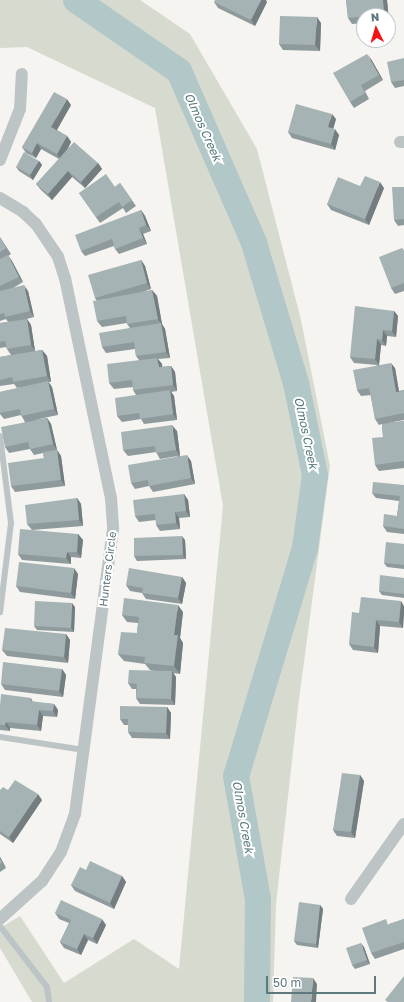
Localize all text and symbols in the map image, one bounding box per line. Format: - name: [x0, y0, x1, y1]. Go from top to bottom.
- north arrow: [356, 8, 396, 48]
- text: N: [370, 10, 380, 23]
- water label: Olmos Creek: [182, 91, 224, 163]
- water label: Olmos Creek: [291, 396, 321, 470]
- street label: Hunters Circle: [97, 531, 119, 607]
- water label: Olmos Creek: [230, 780, 256, 854]
- scale bar: [268, 968, 378, 994]
- text: 50 m: [273, 975, 301, 990]

